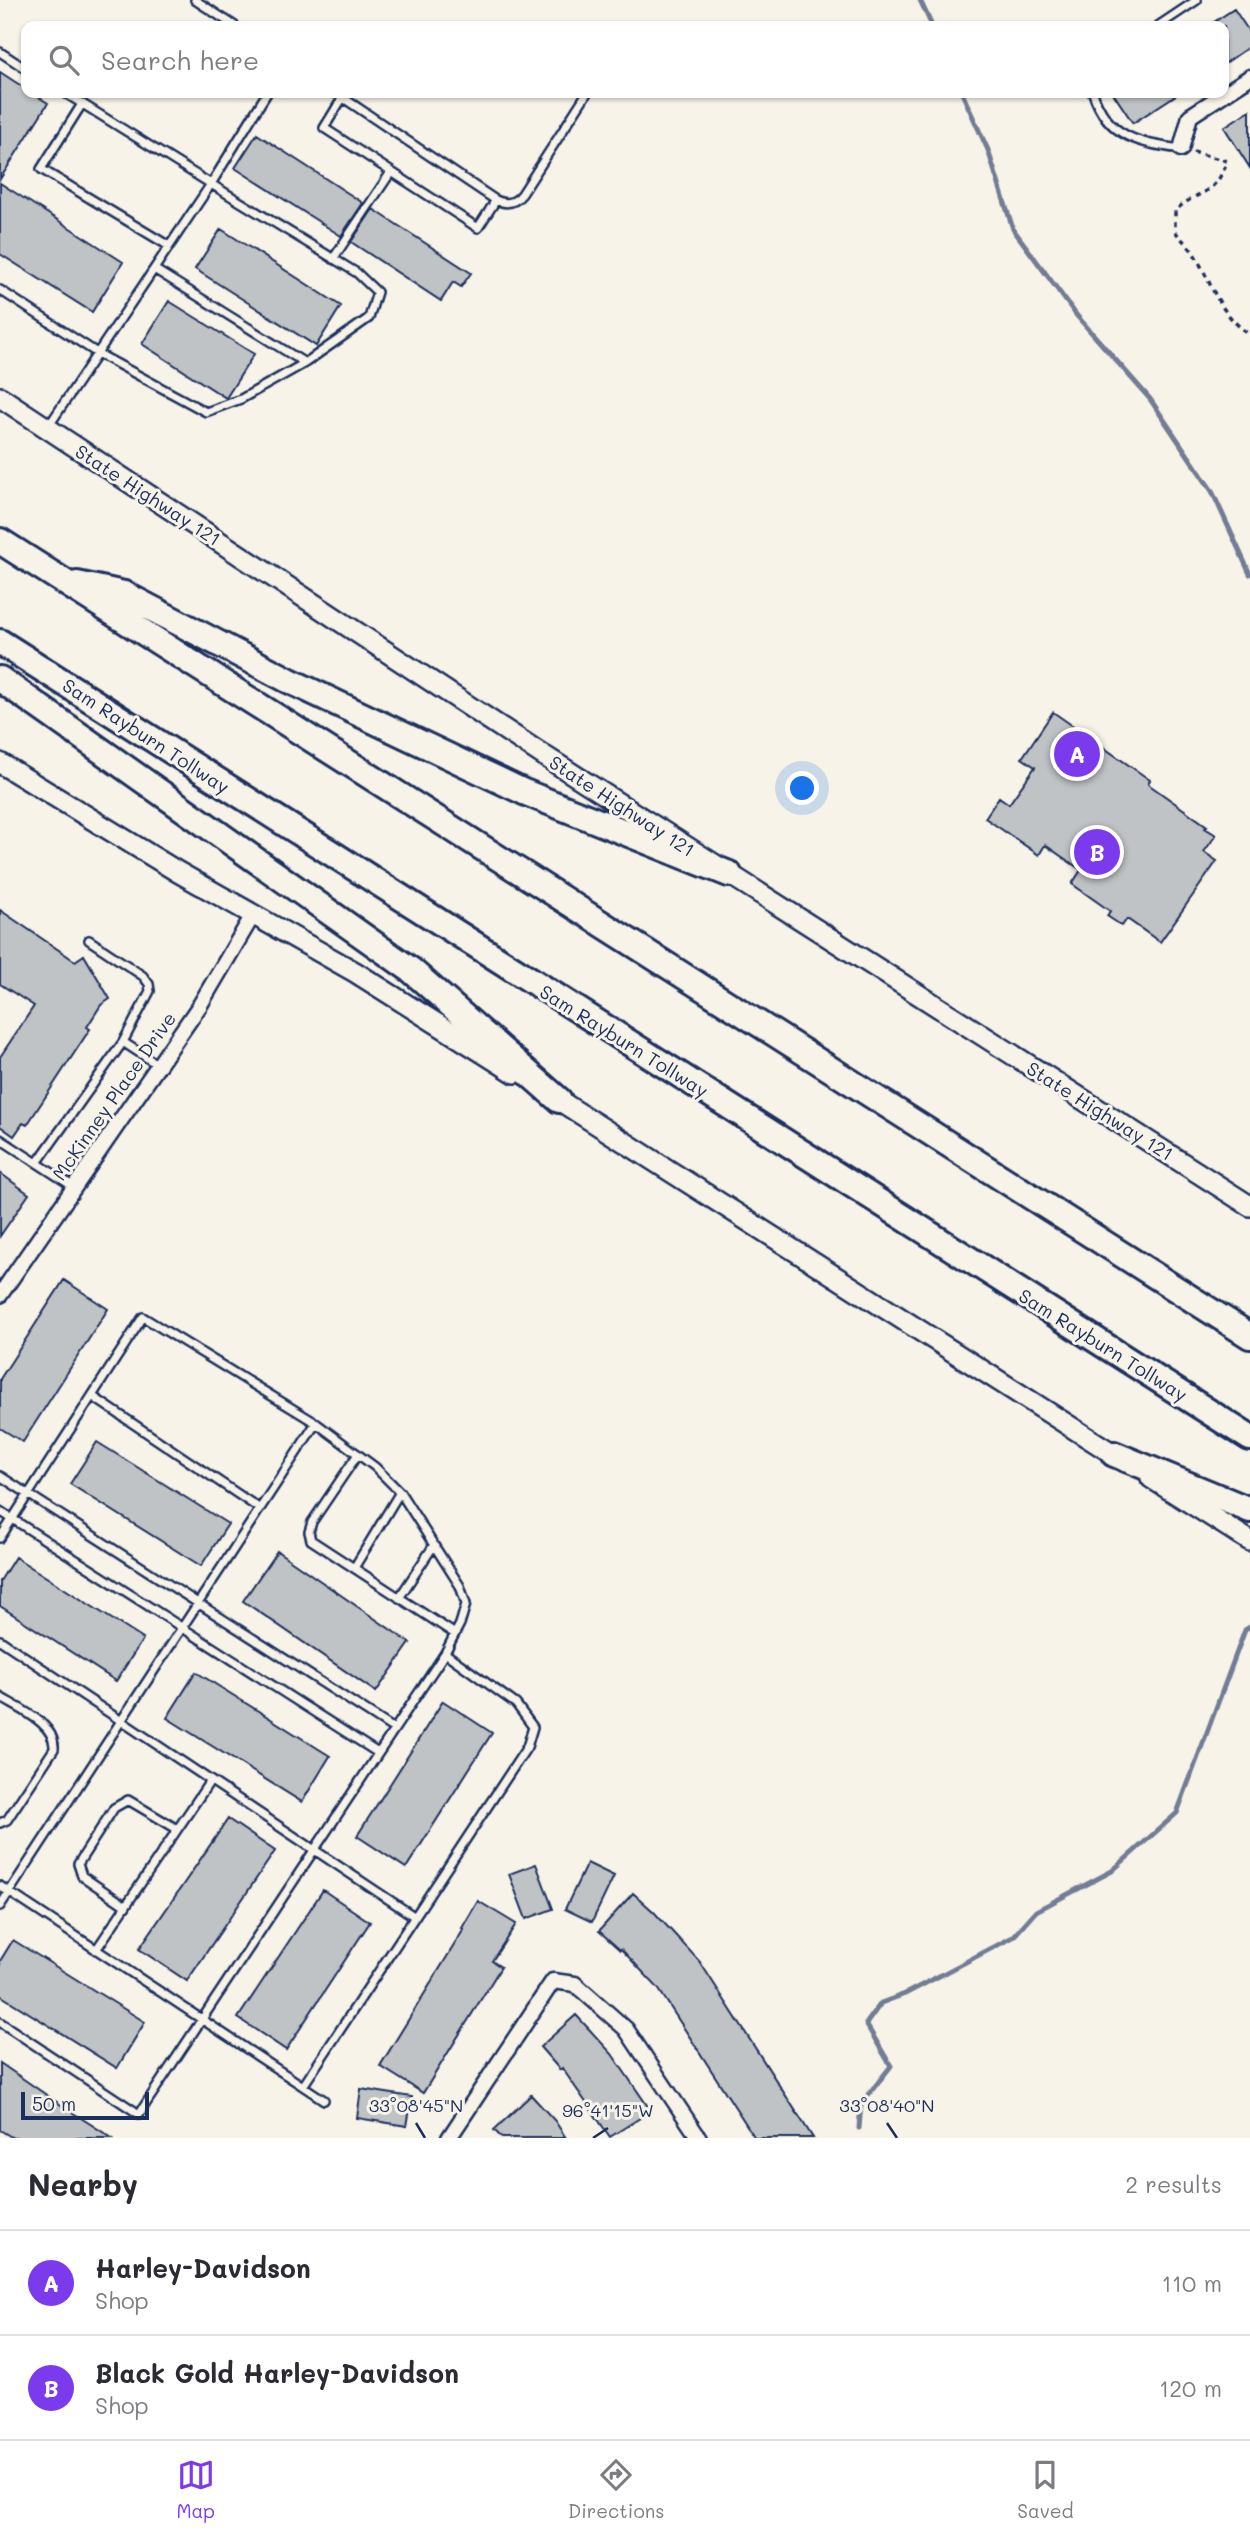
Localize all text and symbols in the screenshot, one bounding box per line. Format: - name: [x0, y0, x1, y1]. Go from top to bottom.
- search box: [21, 21, 1229, 98]
- icon: search: [45, 41, 83, 79]
- text: Search here: [101, 43, 259, 77]
- street label: State Highway 121: [71, 438, 226, 551]
- street label: Sam Rayburn Tollway: [58, 672, 235, 799]
- pin: A: [1054, 728, 1100, 780]
- street label: State Highway 121: [545, 749, 700, 862]
- your location: [785, 771, 819, 805]
- pin: B: [1074, 826, 1120, 878]
- street label: Sam Rayburn Tollway: [535, 979, 713, 1103]
- street label: McKinney Place Drive: [46, 1007, 181, 1185]
- street label: State Highway 121: [1022, 1055, 1178, 1166]
- street label: Sam Rayburn Tollway: [1014, 1283, 1192, 1407]
- scale bar: [21, 2089, 149, 2121]
- text: 50 m: [32, 2091, 76, 2116]
- text: 33°08'45"N: [369, 2093, 463, 2117]
- text: 33°08'40"N: [839, 2093, 935, 2117]
- text: 96°41'15"W: [562, 2098, 654, 2122]
- text: Nearby: [28, 2164, 138, 2204]
- text: 2 results: [1125, 2169, 1222, 2199]
- text: Harley-Davidson: [95, 2251, 311, 2285]
- text: A: [43, 2268, 59, 2298]
- text: 110 m: [1162, 2268, 1222, 2298]
- text: Shop: [95, 2285, 149, 2315]
- text: Black Gold Harley-Davidson: [95, 2356, 459, 2390]
- text: B: [43, 2373, 59, 2403]
- text: 120 m: [1159, 2373, 1222, 2403]
- text: Shop: [95, 2390, 149, 2420]
- tab: Map: [176, 2456, 215, 2523]
- tab: Directions: [568, 2456, 664, 2523]
- tab: Saved: [1017, 2456, 1074, 2523]

